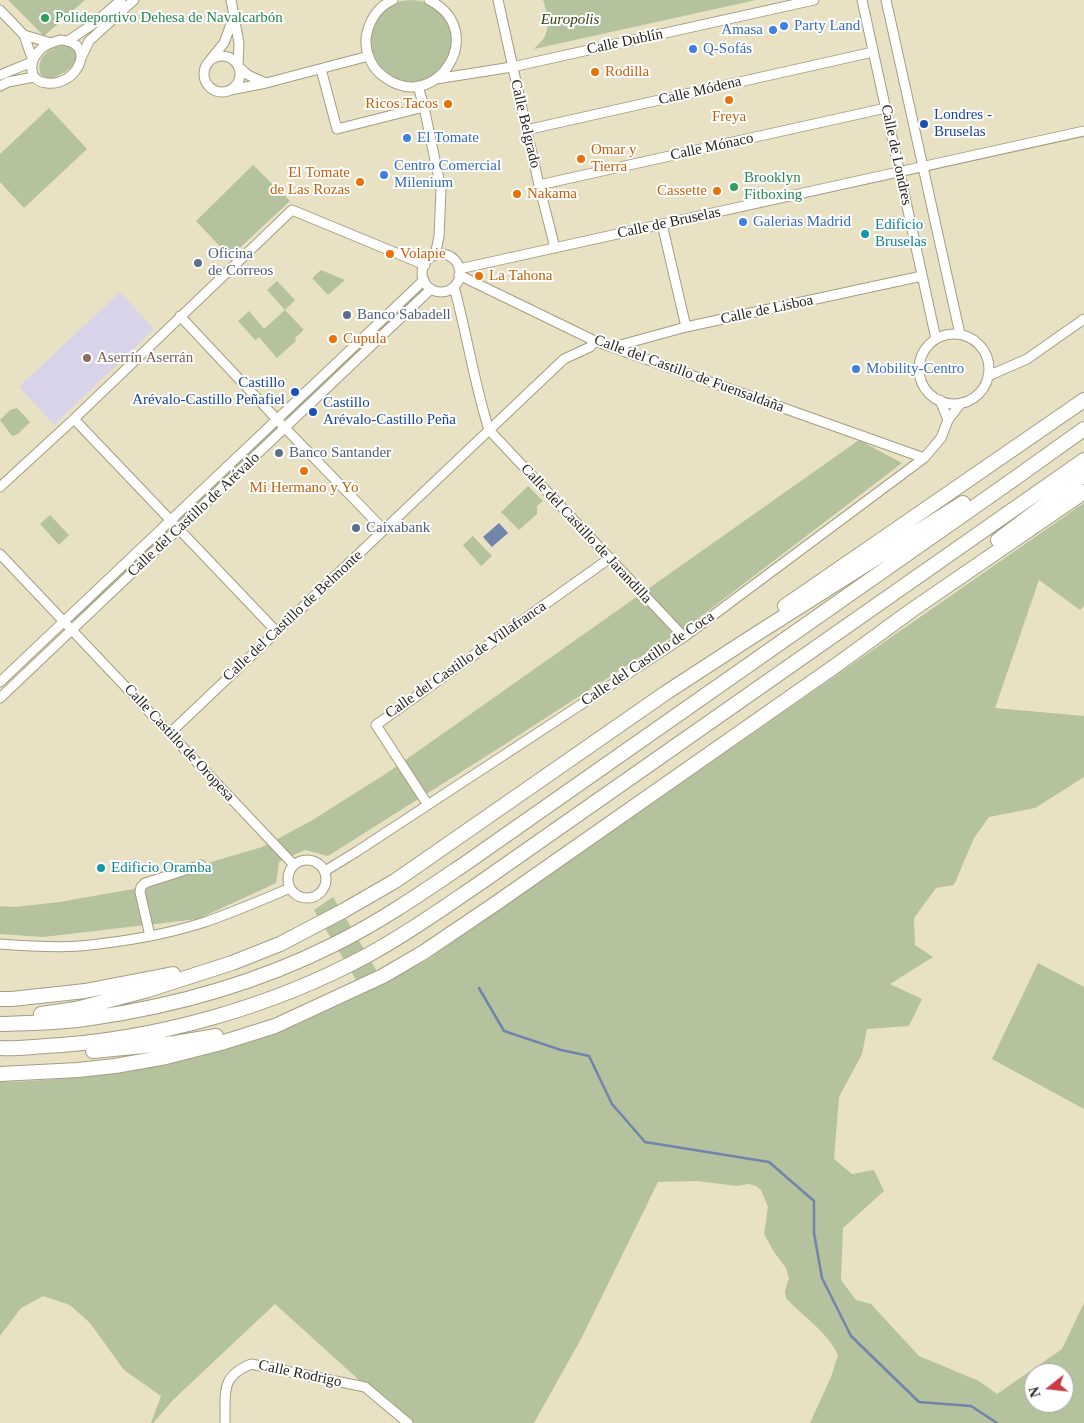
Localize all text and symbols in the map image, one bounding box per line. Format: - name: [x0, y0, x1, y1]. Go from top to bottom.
- place label: Polideportivo Dehesa de Navalcarbón: [55, 9, 283, 27]
- park label: Europolis: [541, 11, 599, 29]
- marker: Polideportivo Dehesa de Navalcarbón: [39, 12, 51, 24]
- place label: Party Land: [794, 17, 860, 35]
- marker: Party Land: [778, 20, 790, 32]
- place label: Amasa: [721, 21, 763, 39]
- marker: Amasa: [767, 24, 779, 36]
- street label: Calle Dublín: [585, 25, 665, 59]
- place label: Q-Sofás: [703, 40, 752, 58]
- marker: Q-Sofás: [687, 43, 699, 55]
- place label: Rodilla: [605, 63, 649, 81]
- marker: Rodilla: [589, 66, 601, 78]
- street label: Calle Módena: [657, 73, 743, 109]
- street label: Calle Belgrado: [506, 78, 544, 170]
- marker: Freya: [723, 94, 735, 106]
- place label: Ricos Tacos: [365, 95, 438, 113]
- marker: Ricos Tacos: [442, 98, 454, 110]
- street label: Calle de Londres: [877, 103, 915, 207]
- place label: Londres - Bruselas: [934, 106, 992, 141]
- place label: Freya: [712, 108, 746, 126]
- marker: Londres - Bruselas: [918, 118, 930, 130]
- place label: El Tomate: [417, 129, 479, 147]
- street label: Calle Mónaco: [669, 129, 755, 165]
- marker: El Tomate: [401, 132, 413, 144]
- place label: Omar y Tierra: [591, 141, 636, 176]
- marker: Omar y Tierra: [575, 153, 587, 165]
- place label: Centro Comercial Milenium: [394, 157, 501, 192]
- place label: El Tomate de Las Rozas: [270, 164, 350, 199]
- marker: Centro Comercial Milenium: [378, 169, 390, 181]
- place label: Brooklyn Fitboxing: [744, 169, 802, 204]
- marker: El Tomate de Las Rozas: [354, 176, 366, 188]
- marker: Brooklyn Fitboxing: [728, 181, 740, 193]
- place label: Cassette: [657, 182, 707, 200]
- place label: Nakama: [527, 185, 577, 203]
- marker: Cassette: [711, 185, 723, 197]
- marker: Nakama: [511, 188, 523, 200]
- street label: Calle de Bruselas: [616, 203, 722, 243]
- place label: Galerias Madrid: [753, 213, 851, 231]
- marker: Galerias Madrid: [737, 216, 749, 228]
- place label: Edificio Bruselas: [875, 216, 927, 251]
- marker: Edificio Bruselas: [859, 228, 871, 240]
- place label: Oficina de Correos: [208, 245, 273, 280]
- place label: Volapie: [400, 245, 446, 263]
- marker: Volapie: [384, 248, 396, 260]
- marker: Oficina de Correos: [192, 257, 204, 269]
- place label: La Tahona: [489, 267, 553, 285]
- marker: La Tahona: [473, 270, 485, 282]
- street label: Calle de Lisboa: [719, 291, 815, 329]
- place label: Banco Sabadell: [357, 306, 451, 324]
- marker: Banco Sabadell: [341, 309, 353, 321]
- place label: Cupula: [343, 330, 386, 348]
- street label: Calle del Castillo de Fuensaldaña: [592, 331, 786, 417]
- marker: Cupula: [327, 333, 339, 345]
- place label: Aserrín Aserrán: [97, 349, 193, 367]
- marker: Aserrín Aserrán: [81, 352, 93, 364]
- place label: Mobility-Centro: [866, 360, 964, 378]
- marker: Mobility-Centro: [850, 363, 862, 375]
- place label: Castillo Arévalo-Castillo Peñafiel: [132, 374, 285, 409]
- marker: Castillo Arévalo-Castillo Peñafiel: [289, 386, 301, 398]
- place label: Castillo Arévalo-Castillo Peña: [323, 394, 456, 429]
- marker: Castillo Arévalo-Castillo Peña: [307, 406, 319, 418]
- place label: Banco Santander: [289, 444, 391, 462]
- marker: Banco Santander: [273, 447, 285, 459]
- street label: Calle del Castillo de Arévalo: [124, 449, 264, 581]
- street label: Calle del Castillo de Jarandilla: [517, 461, 655, 607]
- marker: Mi Hermano y Yo: [298, 465, 310, 477]
- place label: Mi Hermano y Yo: [250, 479, 358, 497]
- place label: Caixabank: [366, 519, 430, 537]
- marker: Caixabank: [350, 522, 362, 534]
- street label: Calle del Castillo de Belmonte: [220, 547, 366, 685]
- street label: Calle del Castillo de Villafranca: [382, 597, 550, 723]
- street label: Calle del Castillo de Coca: [578, 608, 718, 710]
- street label: Calle Castillo de Oropesa: [120, 681, 238, 805]
- place label: Edificio Oramba: [111, 859, 211, 877]
- marker: Edificio Oramba: [95, 862, 107, 874]
- street label: Calle Rodrigo: [257, 1356, 343, 1392]
- north arrow: [1024, 1363, 1074, 1413]
- text: N: [1026, 1385, 1044, 1399]

